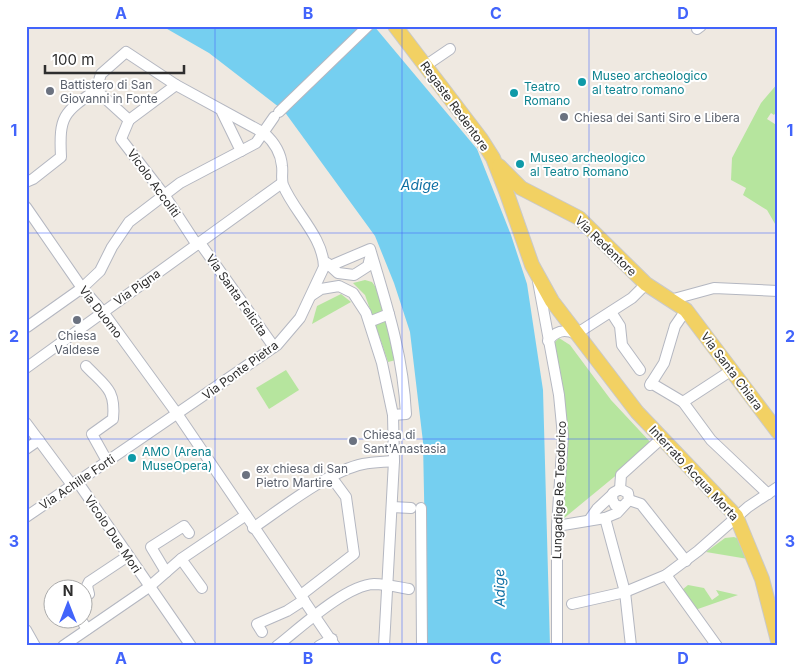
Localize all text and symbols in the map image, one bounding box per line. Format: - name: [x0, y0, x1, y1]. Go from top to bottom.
- text: A: [115, 3, 127, 23]
- text: B: [303, 3, 313, 23]
- text: C: [490, 3, 502, 23]
- text: D: [677, 3, 689, 23]
- scale bar: [45, 42, 184, 74]
- text: 100 m: [52, 50, 94, 69]
- street label: Regaste Redentore: [417, 58, 493, 154]
- place label: Museo archeologico al teatro romano: [592, 68, 707, 97]
- marker: Museo archeologico al teatro romano: [576, 76, 588, 88]
- place label: Battistero di San Giovanni in Fonte: [60, 77, 158, 106]
- place label: Teatro Romano: [524, 79, 570, 108]
- marker: Battistero di San Giovanni in Fonte: [44, 85, 56, 97]
- marker: Teatro Romano: [508, 87, 520, 99]
- place label: Chiesa dei Santi Siro e Libera: [574, 110, 740, 125]
- marker: Chiesa dei Santi Siro e Libera: [558, 111, 570, 123]
- text: 1: [11, 120, 17, 140]
- text: 1: [787, 120, 793, 140]
- street label: Vicolo Accoliti: [124, 146, 184, 220]
- place label: Museo archeologico al Teatro Romano: [530, 150, 645, 179]
- marker: Museo archeologico al Teatro Romano: [514, 158, 526, 170]
- water label: Adige: [400, 176, 439, 193]
- street label: Via Redentore: [572, 213, 640, 279]
- street label: Via Santa Felicita: [203, 251, 271, 339]
- street label: Via Pigna: [111, 266, 163, 308]
- street label: Via Duomo: [76, 283, 126, 341]
- marker: Chiesa Valdese: [71, 314, 83, 326]
- text: 2: [9, 326, 19, 346]
- text: 2: [785, 326, 795, 346]
- place label: Chiesa Valdese: [55, 328, 100, 357]
- street label: Via Santa Chiara: [698, 329, 766, 413]
- street label: Via Ponte Pietra: [199, 337, 281, 403]
- street label: Lungadige Re Teodorico: [549, 421, 569, 559]
- street label: Interrato Acqua Morta: [646, 422, 742, 524]
- place label: Chiesa di Sant'Anastasia: [363, 427, 446, 456]
- marker: Chiesa di Sant'Anastasia: [347, 435, 359, 447]
- place label: AMO (Arena MuseOpera): [142, 444, 212, 473]
- street label: Via Achille Forti: [36, 451, 118, 513]
- marker: AMO (Arena MuseOpera): [126, 452, 138, 464]
- place label: ex chiesa di San Pietro Martire: [256, 461, 348, 490]
- marker: ex chiesa di San Pietro Martire: [240, 469, 252, 481]
- street label: Vicolo Due Mori: [81, 492, 145, 576]
- text: 3: [9, 531, 19, 551]
- text: 3: [785, 531, 795, 551]
- water label: Adige: [490, 569, 508, 608]
- north arrow: [42, 580, 92, 630]
- text: N: [63, 582, 73, 599]
- text: A: [115, 648, 127, 668]
- text: B: [303, 648, 313, 668]
- text: C: [490, 648, 502, 668]
- text: D: [677, 648, 689, 668]

